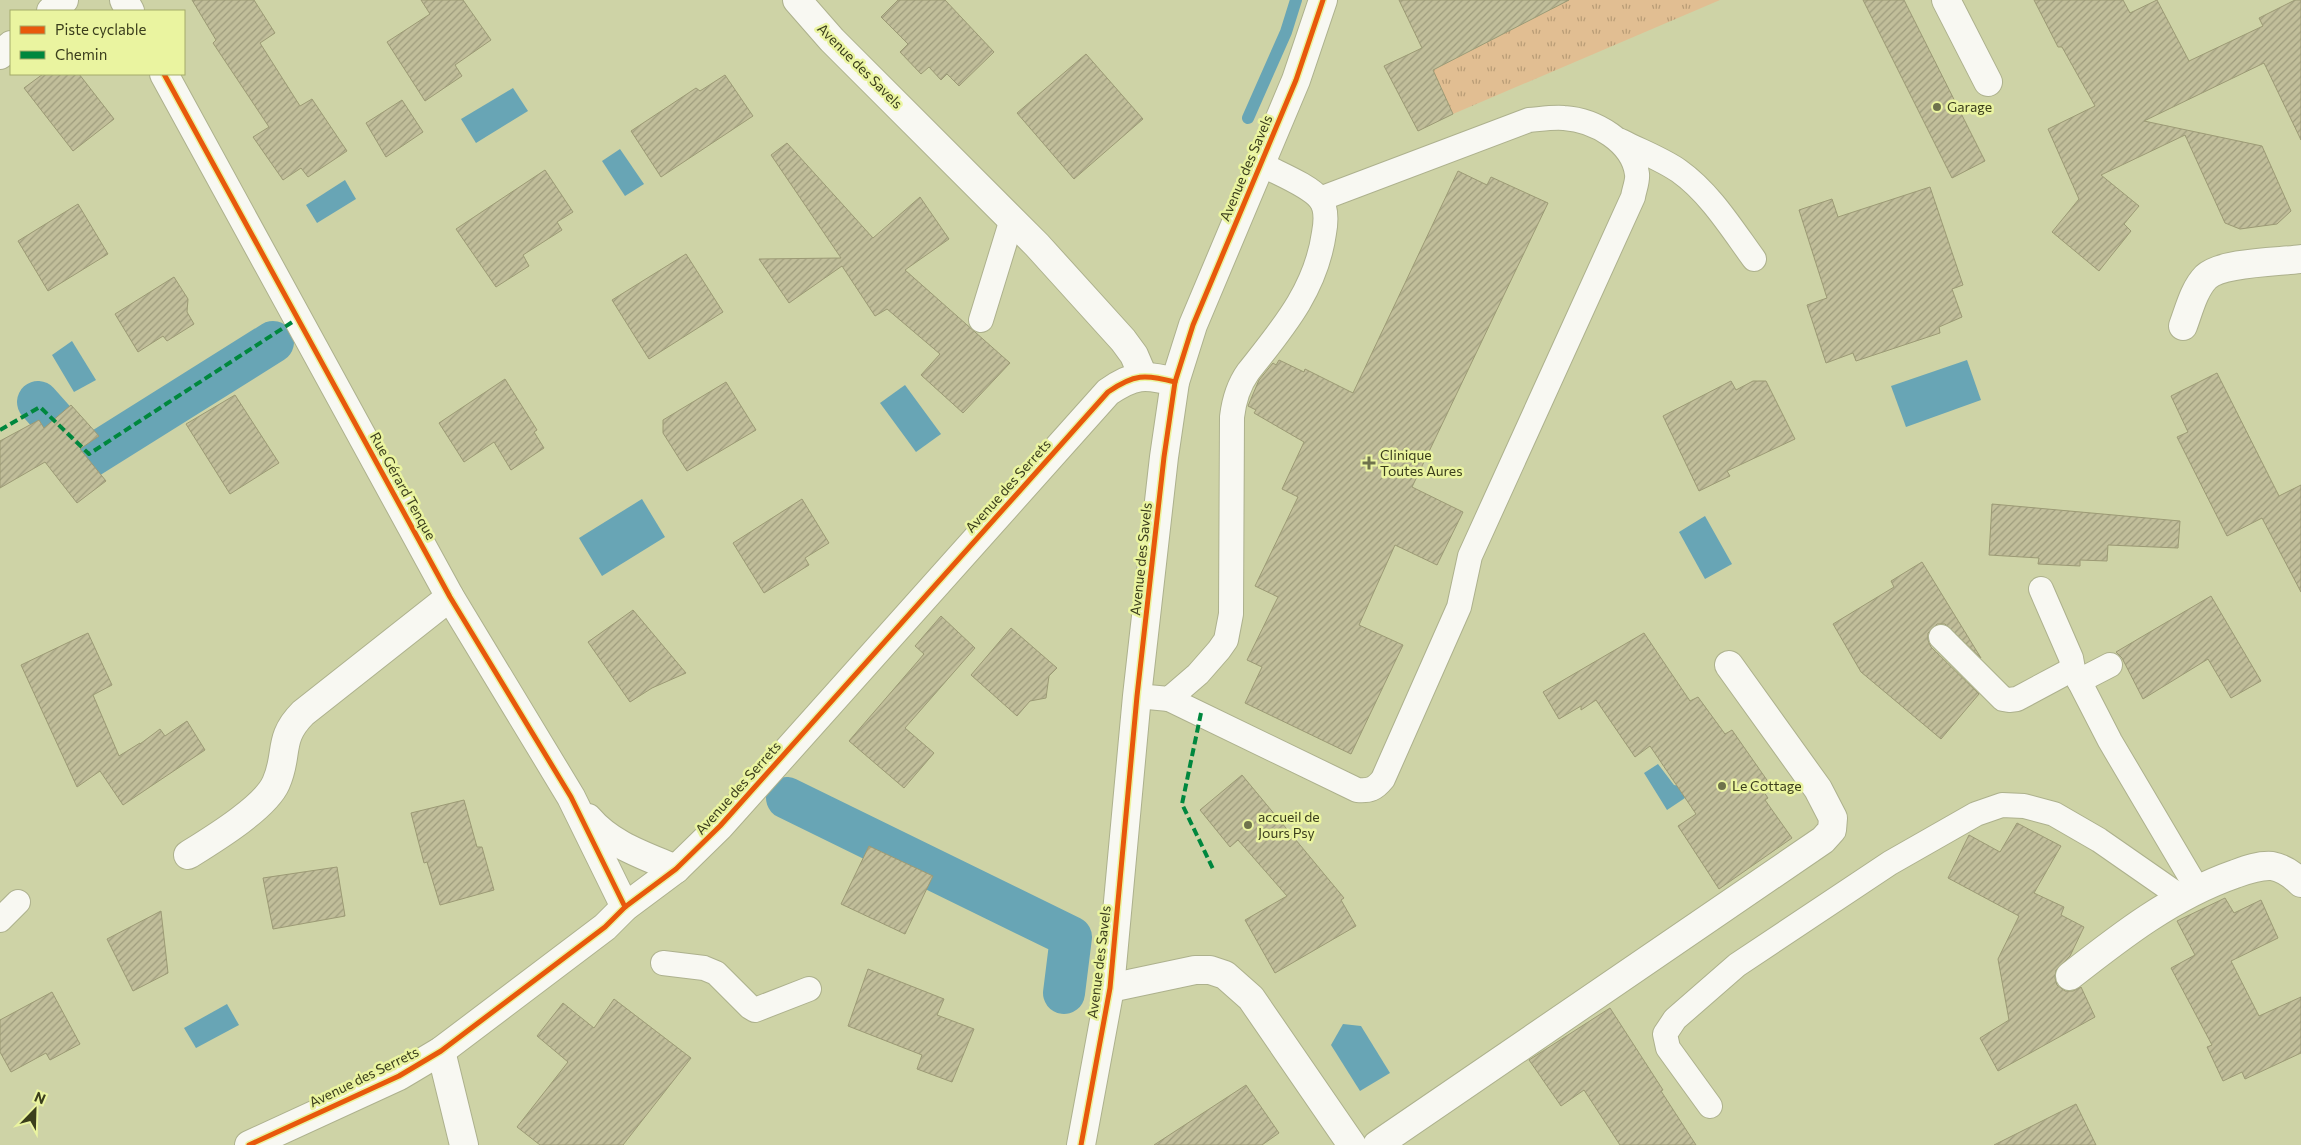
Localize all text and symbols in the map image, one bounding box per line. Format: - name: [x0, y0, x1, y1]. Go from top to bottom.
- legend: [10, 10, 185, 75]
- text: Piste cyclable: [55, 20, 147, 38]
- street label: Avenue des Savels: [814, 20, 906, 112]
- text: Chemin: [55, 45, 107, 63]
- place label: Garage: [1947, 98, 1992, 115]
- marker: Garage: [1931, 101, 1943, 113]
- street label: Avenue des Savels: [1216, 112, 1276, 223]
- street label: Rue Gérard Tenque: [367, 429, 440, 543]
- street label: Avenue des Serrets: [961, 435, 1054, 536]
- place label: Clinique Toutes Aures: [1380, 446, 1463, 479]
- marker: Clinique Toutes Aures: [1362, 456, 1376, 470]
- street label: Avenue des Savels: [1126, 502, 1155, 616]
- street label: Avenue des Serrets: [691, 737, 784, 838]
- place label: Le Cottage: [1732, 777, 1802, 794]
- marker: Le Cottage: [1716, 780, 1728, 792]
- place label: accueil de Jours Psy: [1258, 808, 1320, 841]
- marker: accueil de Jours Psy: [1242, 819, 1254, 831]
- street label: Avenue des Savels: [1083, 905, 1114, 1019]
- street label: Avenue des Serrets: [306, 1043, 421, 1110]
- north arrow: [10, 1085, 60, 1135]
- text: N: [32, 1088, 48, 1107]

